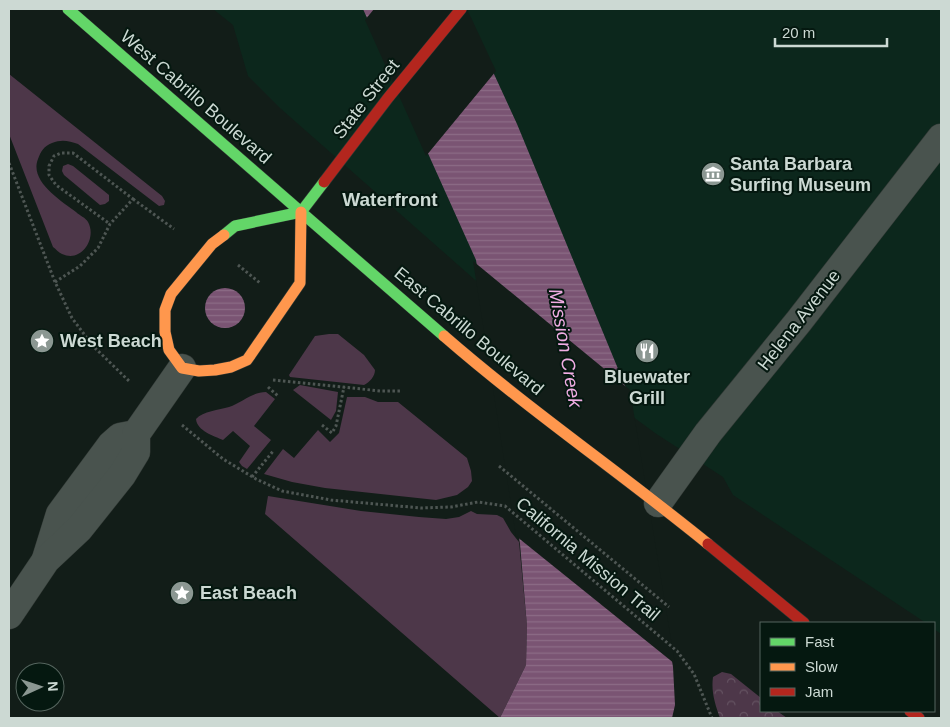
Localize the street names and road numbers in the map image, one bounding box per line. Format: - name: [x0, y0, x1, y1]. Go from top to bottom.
- street label: West Cabrillo Boulevard: [117, 26, 275, 168]
- street label: State Street: [329, 55, 403, 143]
- street label: East Cabrillo Boulevard: [391, 263, 547, 399]
- street label: Helena Avenue: [754, 266, 844, 374]
- street label: California Mission Trail: [512, 493, 664, 625]

